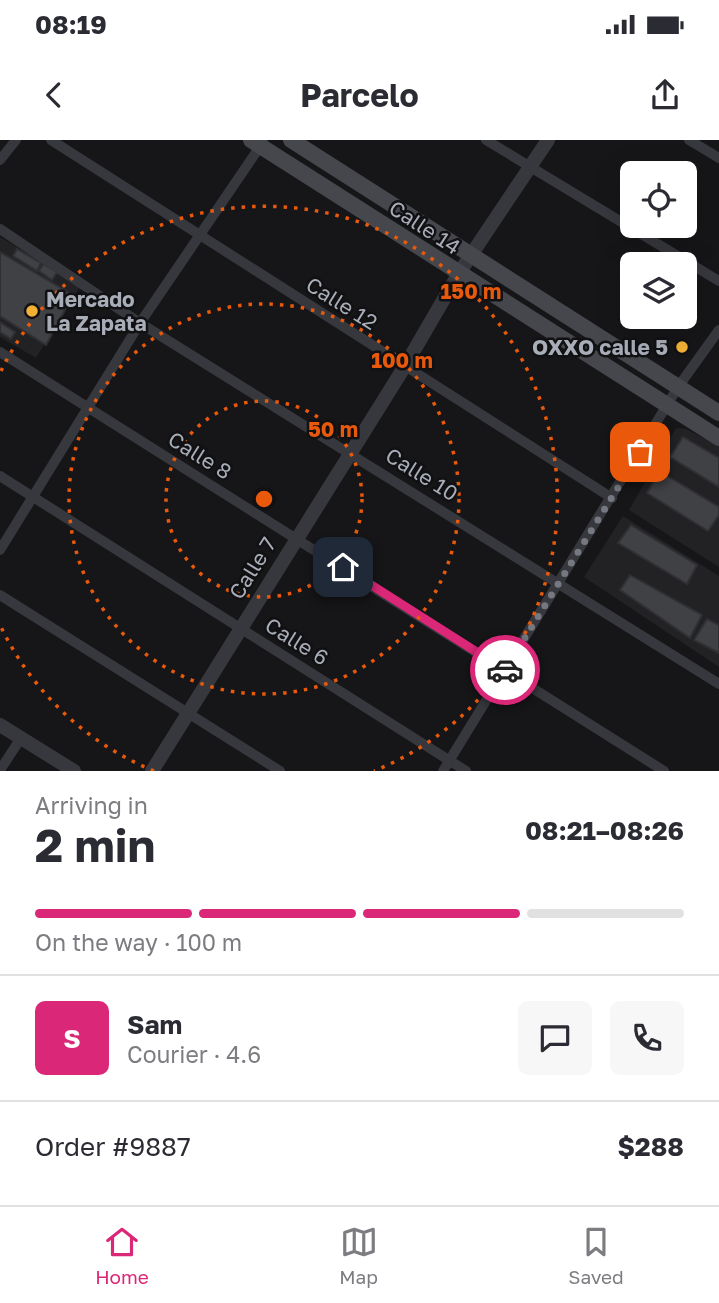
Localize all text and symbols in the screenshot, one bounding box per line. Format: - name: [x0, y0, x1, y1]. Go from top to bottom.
- text: 08:19: [35, 9, 107, 40]
- icon: back: [35, 76, 73, 114]
- text: Parcelo: [300, 76, 419, 114]
- icon: share: [646, 76, 684, 114]
- map controls: [620, 161, 697, 329]
- button: locate: [620, 161, 697, 238]
- street label: Calle 14: [384, 194, 466, 260]
- button: layers: [620, 252, 697, 329]
- street label: Calle 12: [302, 271, 382, 335]
- text: 150 m: [441, 278, 501, 304]
- place label: Mercado La Zapata: [46, 286, 147, 336]
- marker: Mercado La Zapata: [24, 303, 40, 319]
- place label: OXXO calle 5: [532, 334, 668, 360]
- marker: OXXO calle 5: [674, 339, 690, 355]
- text: 100 m: [371, 347, 433, 373]
- text: 50 m: [308, 416, 358, 442]
- pin: [610, 422, 670, 482]
- street label: Calle 8: [164, 426, 236, 484]
- icon: bag: [621, 433, 659, 471]
- street label: Calle 10: [381, 442, 463, 506]
- centre of rings: [252, 487, 276, 511]
- street label: Calle 7: [223, 532, 281, 604]
- pin: [313, 537, 373, 597]
- icon: home: [324, 548, 362, 586]
- street label: Calle 6: [261, 612, 333, 670]
- courier: [470, 635, 540, 705]
- icon: car: [486, 651, 524, 689]
- text: Arriving in: [35, 791, 148, 819]
- text: 08:21–08:26: [525, 815, 684, 846]
- text: 2 min: [35, 817, 155, 872]
- text: On the way · 100 m: [35, 928, 242, 956]
- button: chat: [518, 1001, 592, 1075]
- button: phone: [610, 1001, 684, 1075]
- text: Sam: [127, 1009, 182, 1040]
- text: S: [63, 1023, 81, 1054]
- text: Courier · 4.6: [127, 1040, 261, 1068]
- text: Order #9887: [35, 1131, 191, 1162]
- text: $288: [617, 1131, 684, 1162]
- tab: Home: [95, 1223, 149, 1288]
- tab: Map: [339, 1223, 378, 1288]
- tab: Saved: [568, 1223, 624, 1288]

